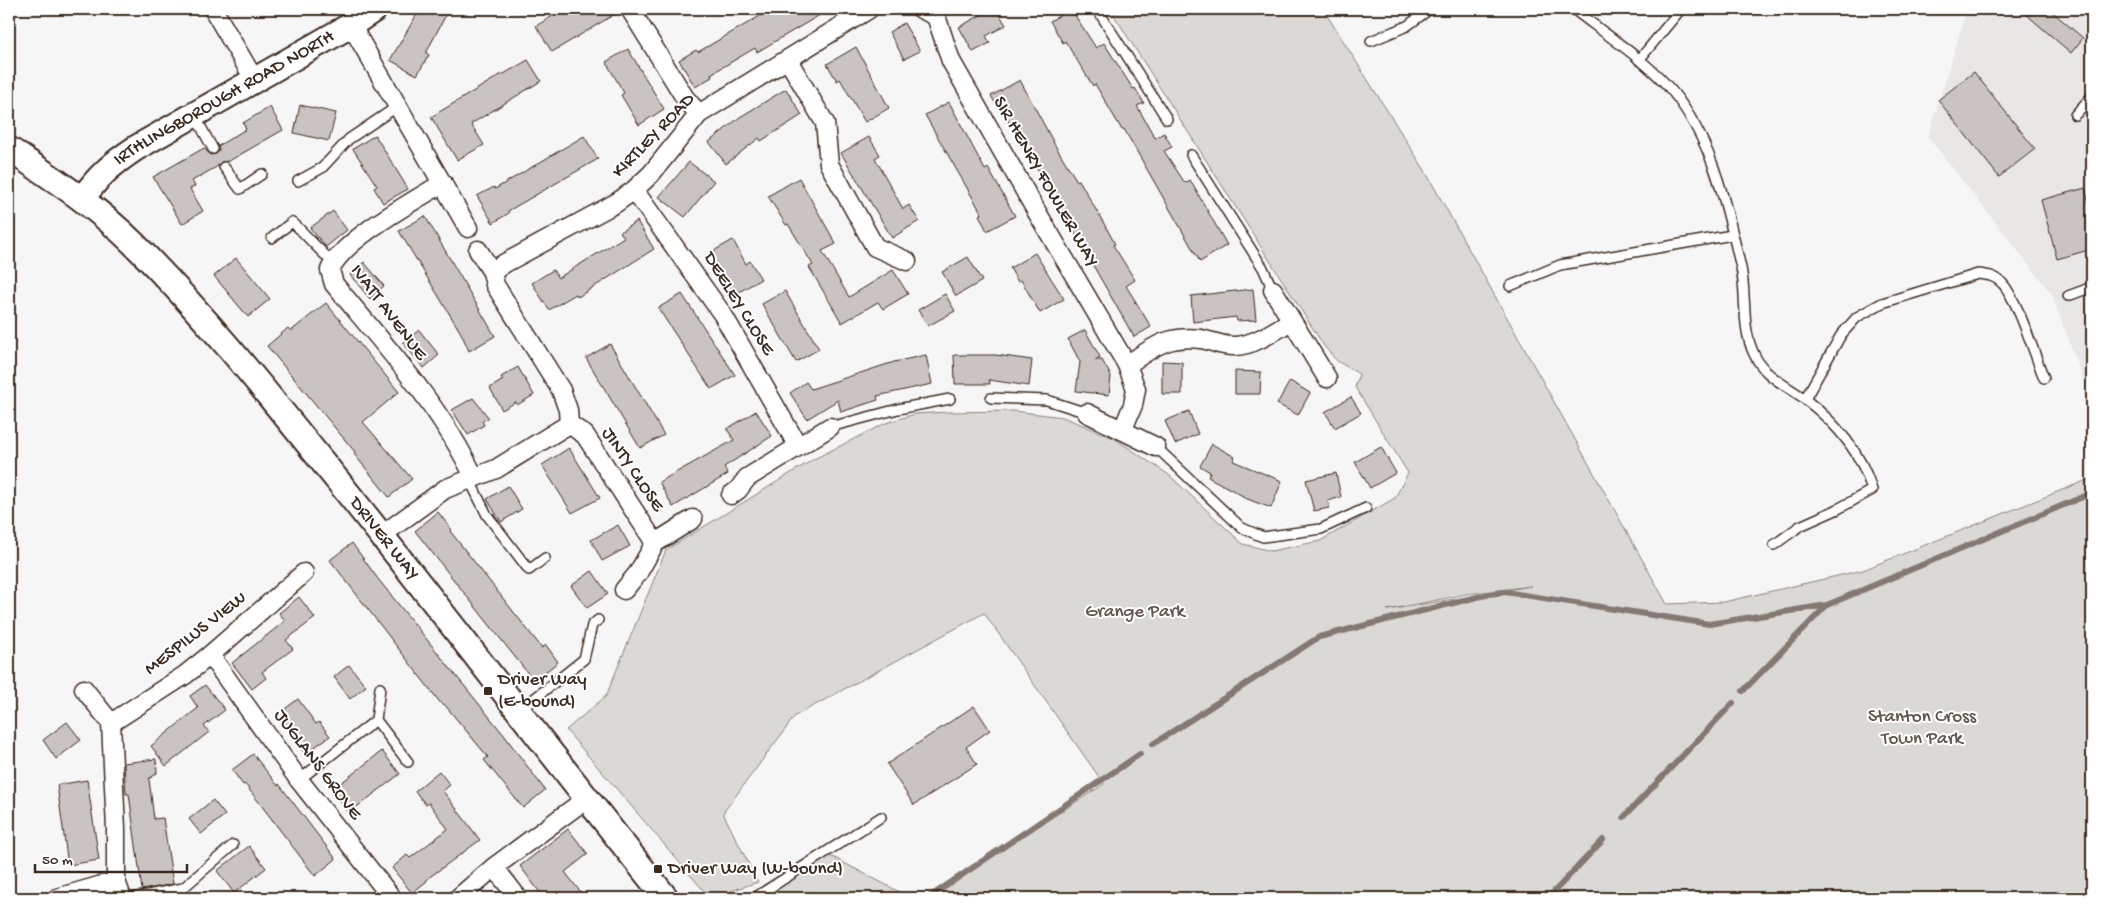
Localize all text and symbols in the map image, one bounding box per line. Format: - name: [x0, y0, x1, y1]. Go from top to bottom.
- street label: IRTHLINGBOROUGH ROAD NORTH: [109, 25, 339, 171]
- street label: KIRTLEY ROAD: [608, 88, 701, 183]
- street label: SIR HENRY FOWLER WAY: [987, 93, 1103, 271]
- street label: DEELEY CLOSE: [696, 246, 780, 361]
- street label: IVATT AVENUE: [344, 260, 432, 366]
- street label: JINTY CLOSE: [595, 423, 669, 518]
- street label: DRIVER WAY: [343, 491, 424, 585]
- street label: MESPILUS VIEW: [140, 587, 252, 681]
- park label: Grange Park: [1085, 601, 1186, 624]
- place label: Driver Way (E-bound): [496, 669, 587, 714]
- marker: Driver Way (E-bound): [482, 685, 494, 697]
- street label: JUGLANS GROVE: [268, 705, 367, 826]
- park label: Stanton Cross Town Park: [1868, 706, 1977, 751]
- scale bar: [35, 842, 188, 874]
- text: 50 m: [42, 852, 73, 870]
- place label: Driver Way (W-bound): [666, 858, 843, 881]
- marker: Driver Way (W-bound): [652, 863, 664, 875]

